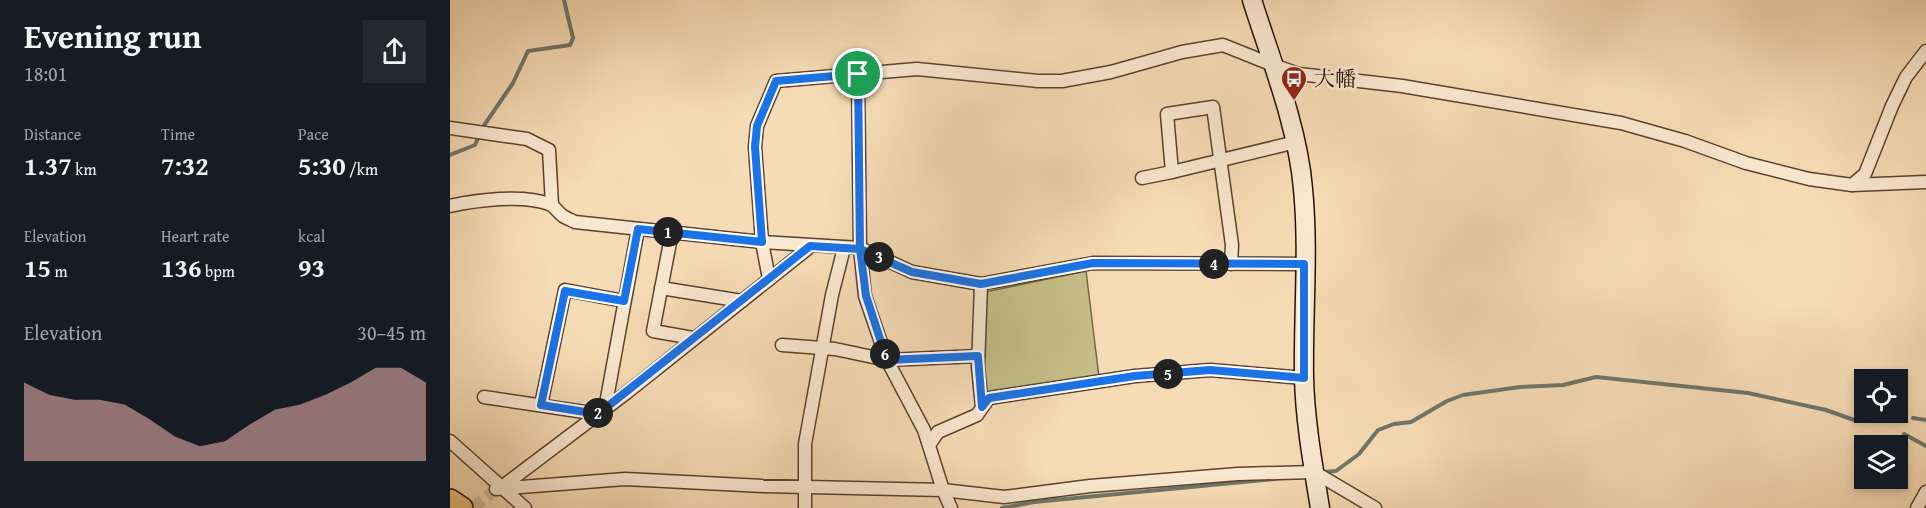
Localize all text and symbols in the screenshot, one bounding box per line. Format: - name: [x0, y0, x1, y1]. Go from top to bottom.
- text: Evening run: [24, 12, 201, 60]
- button: share: [363, 20, 426, 83]
- pin: [832, 48, 883, 99]
- icon: arrive: [841, 57, 874, 90]
- text: 18:01: [24, 59, 67, 88]
- place label: 大幡: [1314, 63, 1356, 94]
- bus stop icon: 大幡: [1279, 64, 1309, 102]
- text: Distance: [24, 122, 81, 146]
- text: Time: [161, 122, 195, 146]
- text: Pace: [298, 122, 329, 146]
- text: 1.37: [24, 146, 72, 185]
- text: 7:32: [161, 146, 209, 185]
- text: 5:30: [298, 146, 346, 185]
- text: km: [72, 157, 96, 181]
- text: /km: [346, 157, 378, 181]
- pin: 1: [653, 217, 683, 247]
- text: 1: [664, 220, 672, 244]
- text: Elevation: [24, 224, 87, 248]
- text: Heart rate: [161, 224, 230, 248]
- text: kcal: [298, 224, 325, 248]
- pin: 3: [864, 242, 894, 272]
- text: 3: [875, 245, 883, 269]
- text: 15: [24, 248, 51, 287]
- text: 136: [161, 248, 201, 287]
- text: 93: [298, 248, 325, 287]
- pin: 4: [1199, 249, 1229, 279]
- text: 4: [1210, 252, 1218, 276]
- text: m: [51, 259, 68, 283]
- text: bpm: [201, 259, 235, 283]
- text: Elevation: [24, 318, 102, 347]
- text: 30–45 m: [357, 318, 426, 347]
- pin: 6: [870, 339, 900, 369]
- text: 6: [881, 342, 889, 366]
- pin: 5: [1153, 359, 1183, 389]
- text: 5: [1164, 362, 1172, 386]
- map controls: [1854, 369, 1908, 489]
- button: locate: [1854, 369, 1908, 423]
- pin: 2: [583, 398, 613, 428]
- text: 2: [594, 401, 602, 425]
- button: layers: [1854, 435, 1908, 489]

